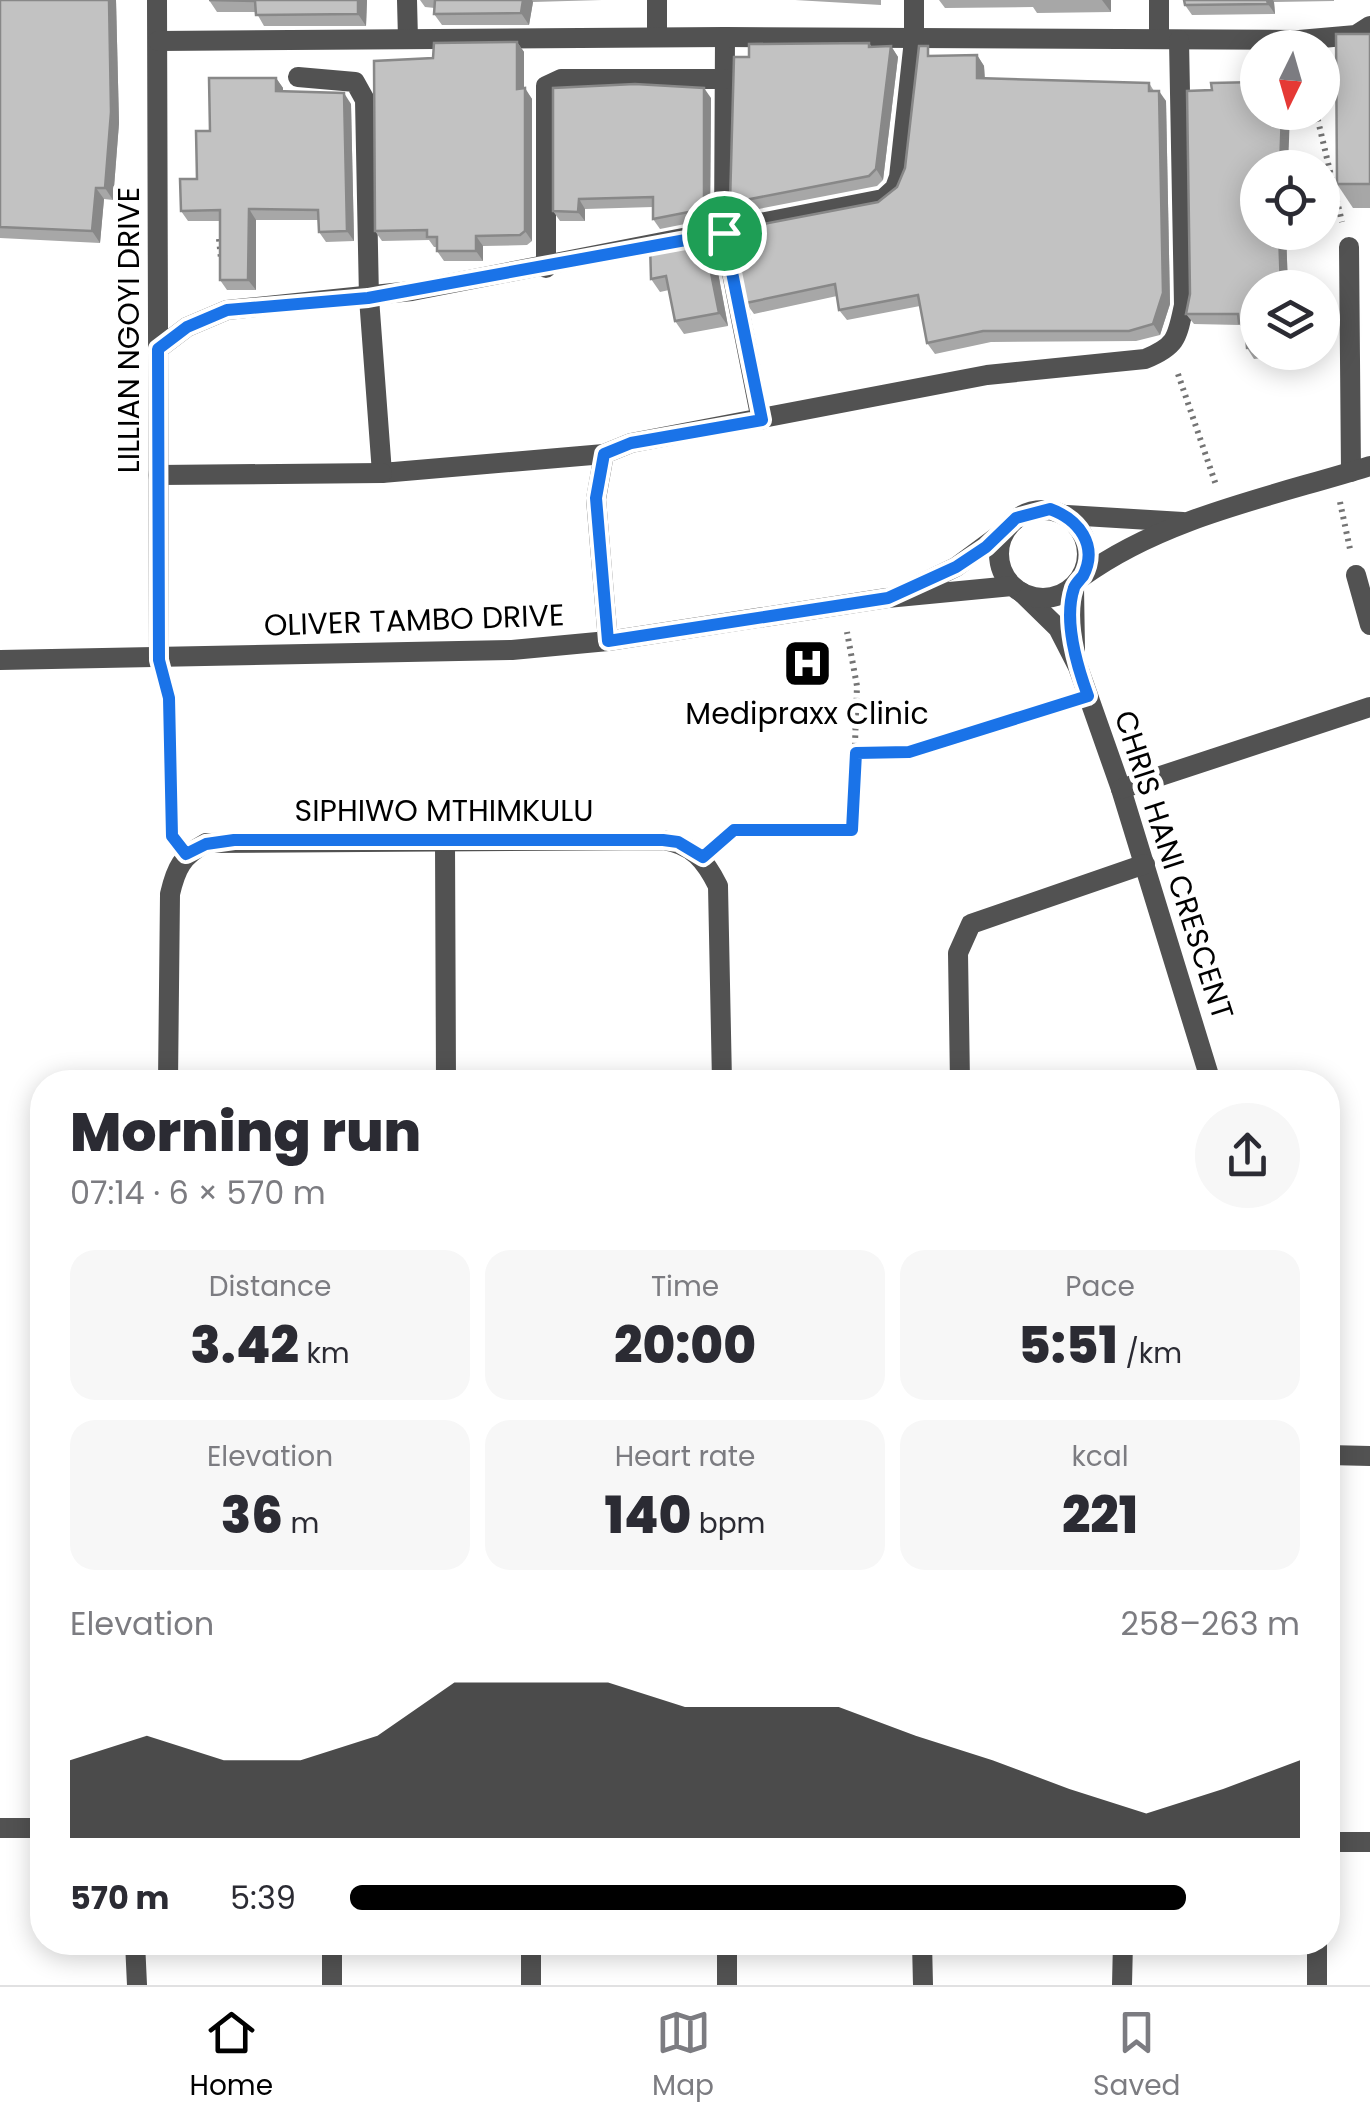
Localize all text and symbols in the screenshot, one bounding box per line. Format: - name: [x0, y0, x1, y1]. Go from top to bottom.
- north arrow: [1240, 30, 1340, 130]
- map controls: [1240, 30, 1340, 370]
- button: locate: [1240, 150, 1340, 250]
- street label: LILLIAN NGOYI DRIVE: [107, 187, 150, 473]
- pin: [682, 191, 767, 276]
- icon: arrive: [697, 206, 752, 261]
- button: layers: [1240, 270, 1340, 370]
- street label: OLIVER TAMBO DRIVE: [263, 593, 565, 647]
- hospital icon: Medipraxx Clinic: [781, 638, 833, 690]
- place label: Medipraxx Clinic: [685, 692, 929, 735]
- street label: CHRIS HANI CRESCENT: [1104, 705, 1244, 1025]
- street label: SIPHIWO MTHIMKULU: [295, 789, 593, 832]
- text: Morning run: [70, 1093, 421, 1170]
- button: share: [1195, 1103, 1300, 1208]
- text: 07:14 · 6 × 570 m: [70, 1170, 326, 1215]
- text: Distance: [209, 1267, 331, 1306]
- text: Time: [651, 1267, 719, 1306]
- text: Pace: [1065, 1267, 1135, 1306]
- text: 3.42: [190, 1310, 299, 1381]
- text: 20:00: [614, 1310, 756, 1381]
- text: 5:51: [1018, 1310, 1118, 1381]
- text: km: [299, 1334, 350, 1373]
- text: /km: [1118, 1334, 1182, 1373]
- text: Elevation: [207, 1437, 333, 1476]
- text: Heart rate: [615, 1437, 755, 1476]
- text: kcal: [1071, 1437, 1129, 1476]
- text: 36: [221, 1480, 283, 1551]
- text: 140: [605, 1480, 691, 1551]
- text: 221: [1062, 1480, 1138, 1551]
- text: m: [283, 1504, 319, 1543]
- text: bpm: [691, 1504, 765, 1543]
- text: Elevation: [70, 1601, 214, 1646]
- text: 258–263 m: [1121, 1601, 1300, 1646]
- text: 570 m: [70, 1875, 169, 1920]
- text: 5:39: [230, 1875, 296, 1920]
- tab: Home: [190, 2005, 273, 2107]
- tab: Map: [652, 2005, 714, 2107]
- tab: Saved: [1093, 2005, 1180, 2107]

